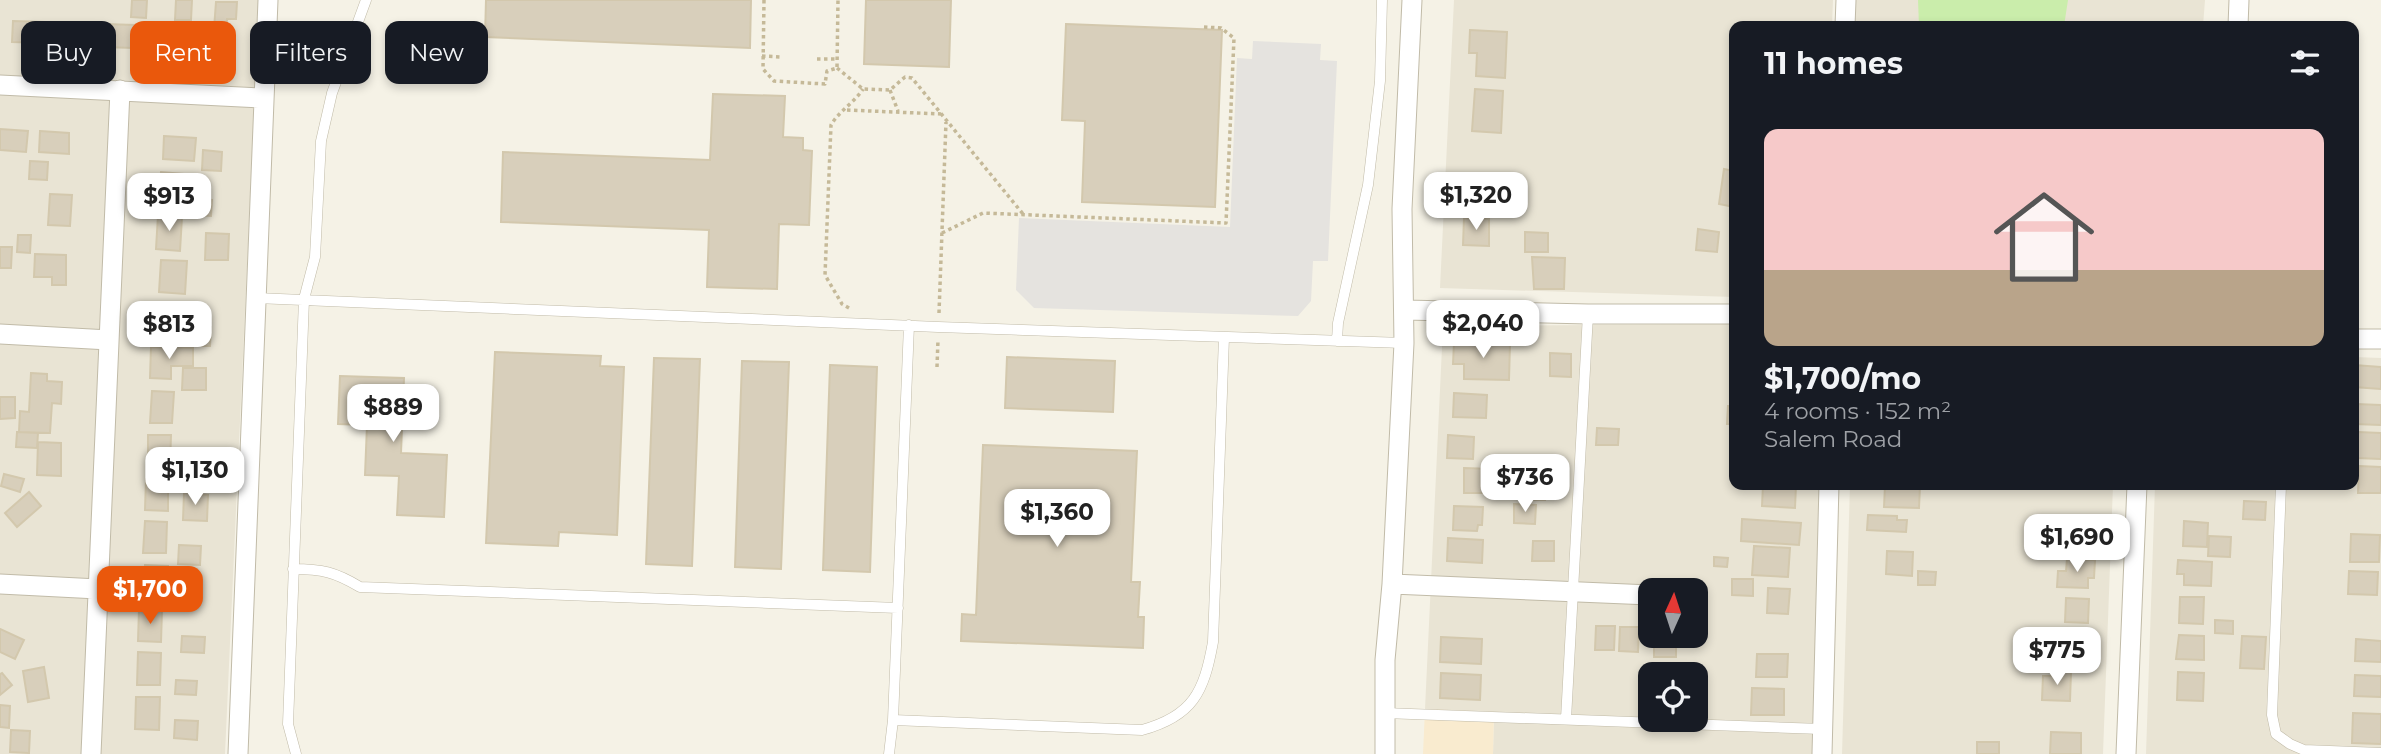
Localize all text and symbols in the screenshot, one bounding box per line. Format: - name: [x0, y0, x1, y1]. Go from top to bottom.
- chip: Buy: [21, 21, 116, 84]
- chip: Rent: [130, 21, 236, 84]
- chip: Filters: [250, 21, 371, 84]
- chip: New: [385, 21, 488, 84]
- icon: filters: [2286, 44, 2324, 82]
- text: 11 homes: [1764, 45, 1903, 82]
- pin: $1,320: [1419, 173, 1533, 232]
- pin: $913: [128, 174, 210, 233]
- icon: home: [1981, 174, 2107, 300]
- text: $1,320: [1440, 181, 1512, 209]
- text: $913: [143, 182, 195, 210]
- pin: $2,040: [1426, 300, 1540, 360]
- pin: $813: [128, 302, 210, 361]
- text: $2,040: [1442, 309, 1524, 337]
- text: $813: [143, 310, 195, 338]
- text: $1,700/mo: [1764, 360, 1921, 397]
- pin: $889: [352, 384, 434, 444]
- text: $889: [363, 393, 423, 421]
- text: 4 rooms · 152 m²: [1764, 397, 1951, 425]
- text: Salem Road: [1764, 425, 1902, 453]
- pin: $1,130: [138, 448, 252, 507]
- pin: $736: [1484, 454, 1566, 514]
- text: $1,130: [161, 456, 229, 484]
- text: $736: [1497, 463, 1553, 491]
- pin: $1,360: [1000, 490, 1114, 549]
- text: $1,360: [1020, 498, 1094, 526]
- pin: $1,690: [2020, 514, 2134, 574]
- text: $1,690: [2040, 523, 2114, 551]
- pin: $1,700: [93, 566, 207, 626]
- text: $1,700: [113, 575, 187, 603]
- north arrow: [1638, 578, 1708, 648]
- map controls: [1638, 578, 1708, 732]
- pin: $775: [2016, 628, 2098, 687]
- text: $775: [2029, 636, 2085, 664]
- button: locate: [1638, 662, 1708, 732]

